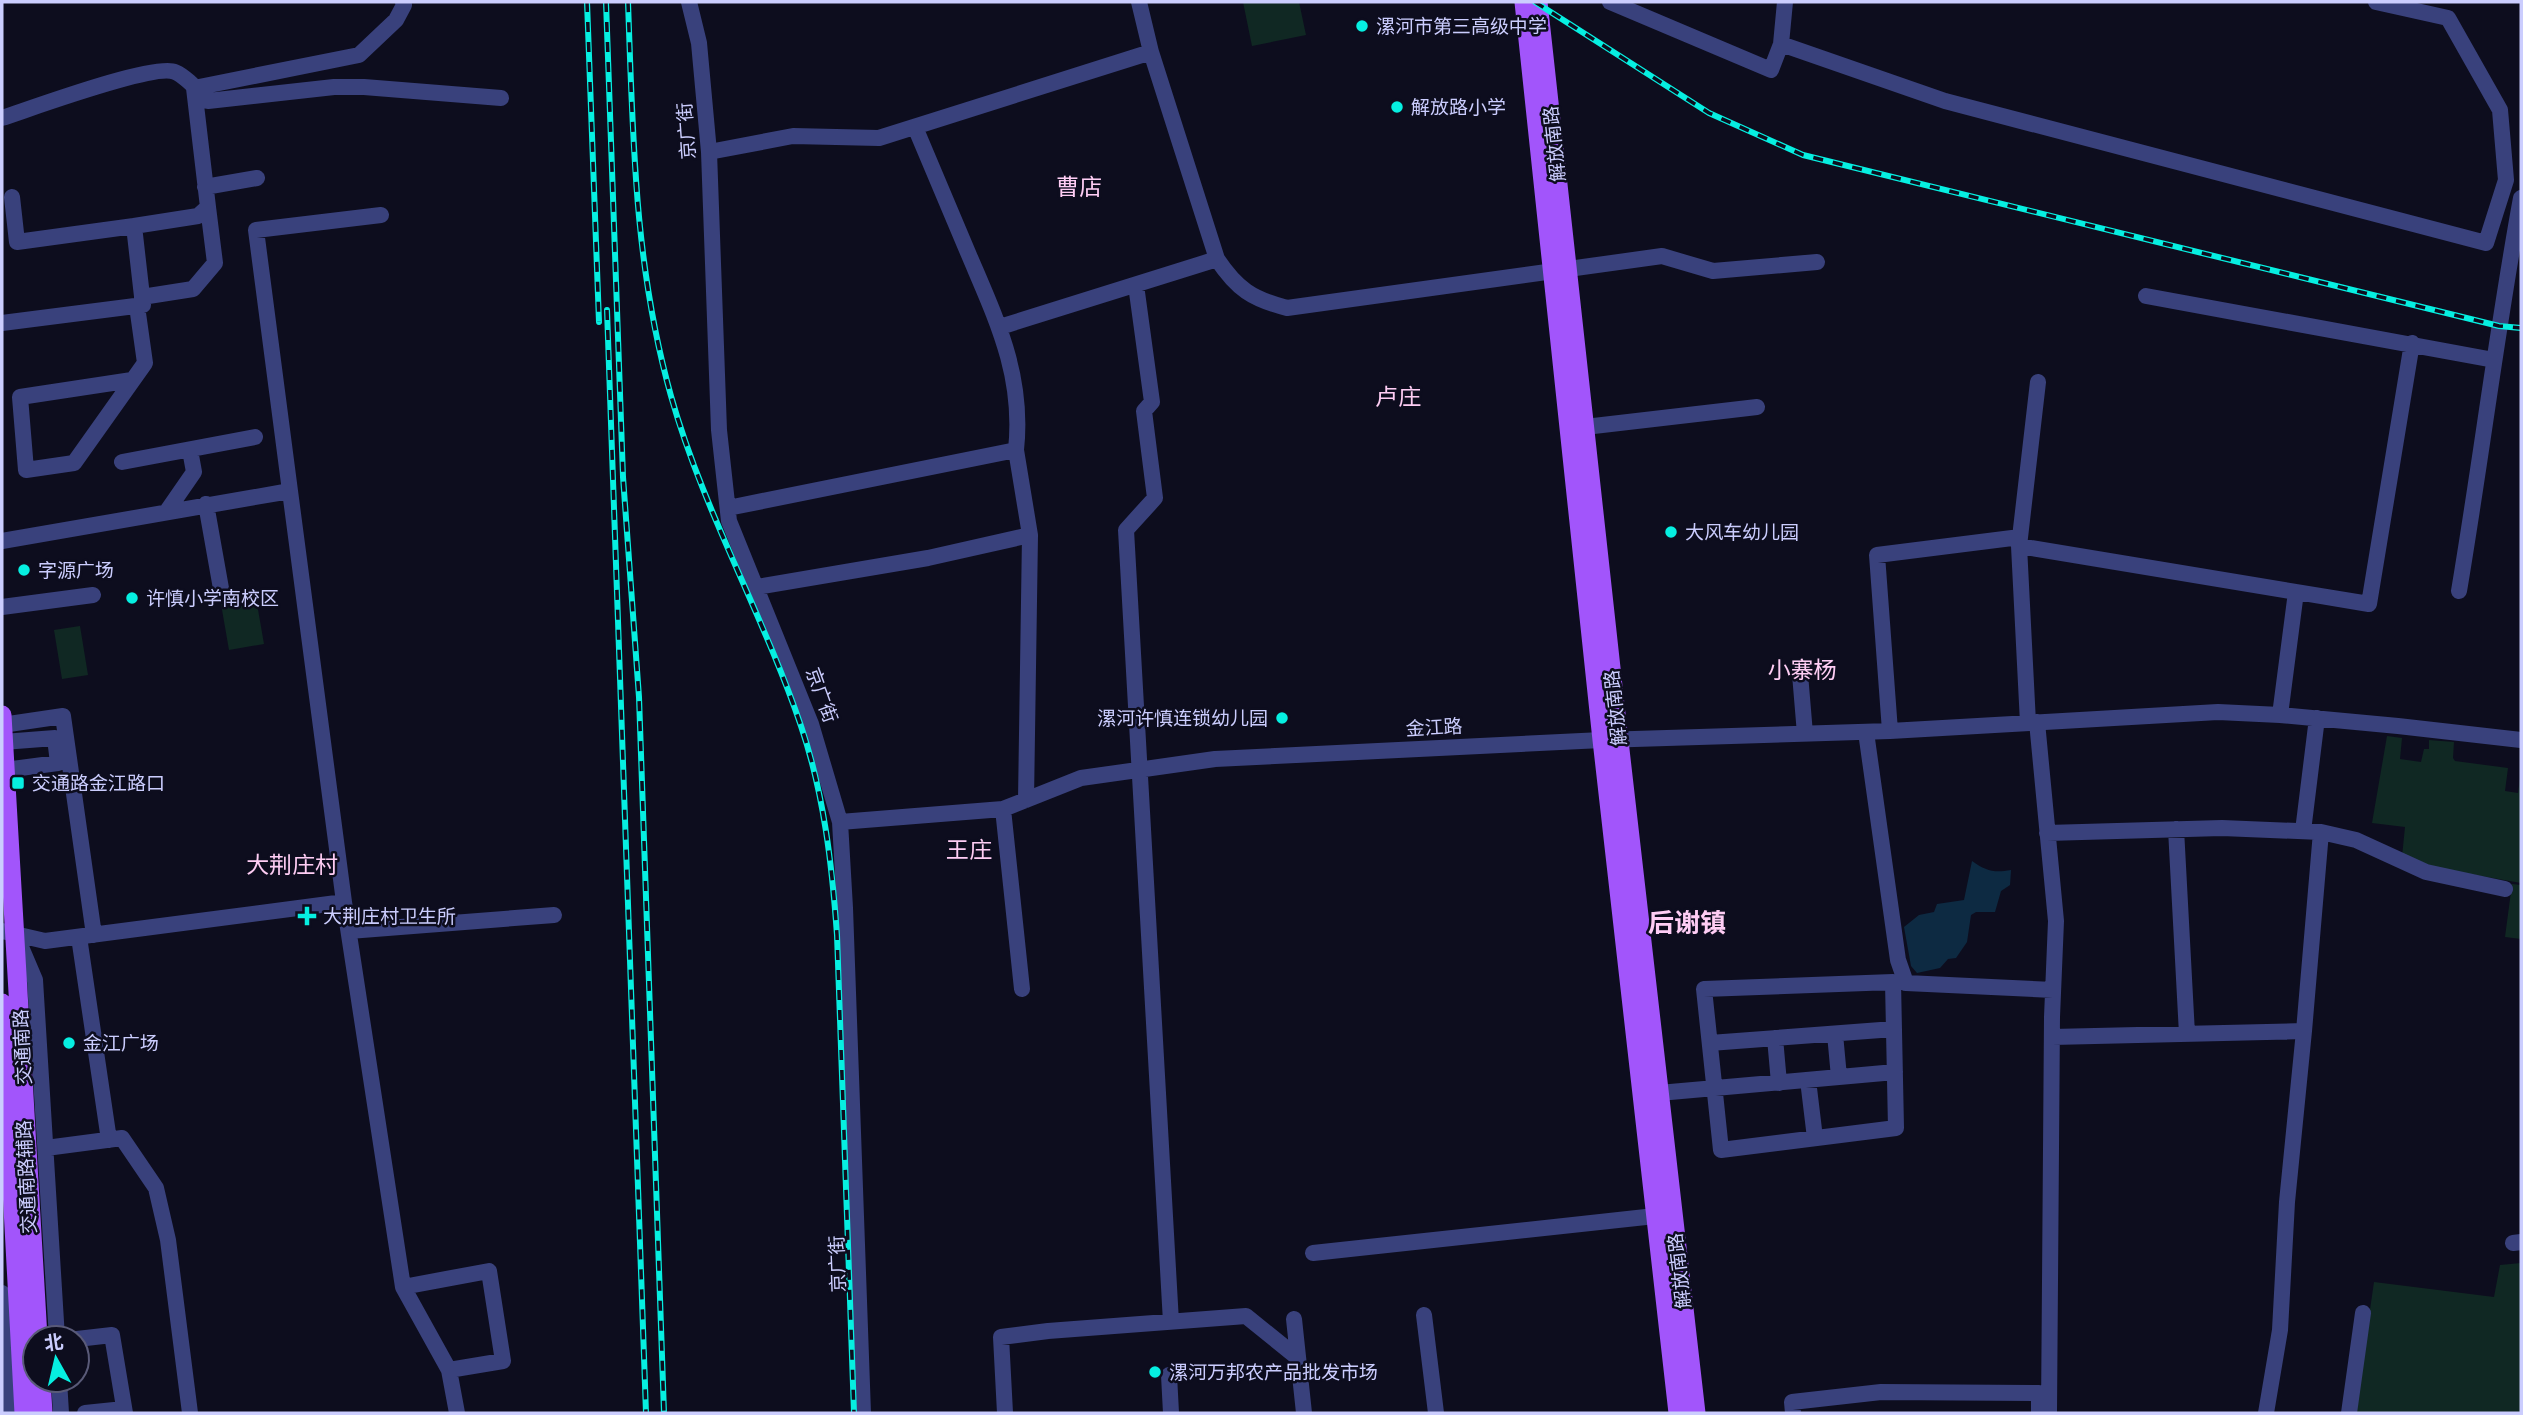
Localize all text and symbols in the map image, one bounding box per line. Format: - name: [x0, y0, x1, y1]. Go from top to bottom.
- place label: 漯河市第三高级中学: [1376, 13, 1547, 39]
- marker: 漯河市第三高级中学: [1354, 18, 1370, 34]
- place label: 解放路小学: [1411, 94, 1506, 120]
- marker: 解放路小学: [1389, 99, 1405, 115]
- street label: 京广街: [671, 102, 701, 160]
- street label: 解放南路: [1537, 105, 1571, 183]
- district label: 曹店: [1056, 170, 1102, 202]
- district label: 卢庄: [1375, 380, 1421, 412]
- place label: 大风车幼儿园: [1685, 519, 1799, 545]
- marker: 大风车幼儿园: [1663, 524, 1679, 540]
- place label: 字源广场: [38, 557, 114, 583]
- marker: 字源广场: [16, 562, 32, 578]
- place label: 许慎小学南校区: [146, 585, 279, 611]
- marker: 许慎小学南校区: [124, 590, 140, 606]
- district label: 小寨杨: [1768, 653, 1837, 685]
- street label: 京广街: [800, 664, 844, 726]
- street label: 解放南路: [1598, 669, 1632, 747]
- place label: 漯河许慎连锁幼儿园: [1097, 705, 1268, 731]
- marker: 漯河许慎连锁幼儿园: [1274, 710, 1290, 726]
- street label: 金江路: [1405, 713, 1463, 741]
- place label: 交通路金江路口: [32, 770, 165, 796]
- marker: 交通路金江路口: [10, 775, 26, 791]
- district label: 王庄: [946, 833, 992, 865]
- district label: 大荆庄村: [246, 848, 338, 880]
- place label: 大荆庄村卫生所: [323, 903, 456, 929]
- district label: 后谢镇: [1648, 904, 1726, 940]
- marker: 大荆庄村卫生所: [297, 906, 317, 926]
- street label: 交通南路: [7, 1008, 37, 1086]
- place label: 金江广场: [83, 1030, 159, 1056]
- marker: 金江广场: [61, 1035, 77, 1051]
- street label: 交通南路辅路: [10, 1119, 42, 1235]
- street label: 解放南路: [1661, 1232, 1697, 1310]
- street label: 京广街: [823, 1235, 851, 1293]
- north arrow: [21, 1324, 91, 1394]
- text: 北: [42, 1328, 65, 1356]
- place label: 漯河万邦农产品批发市场: [1169, 1359, 1378, 1385]
- marker: 漯河万邦农产品批发市场: [1147, 1364, 1163, 1380]

